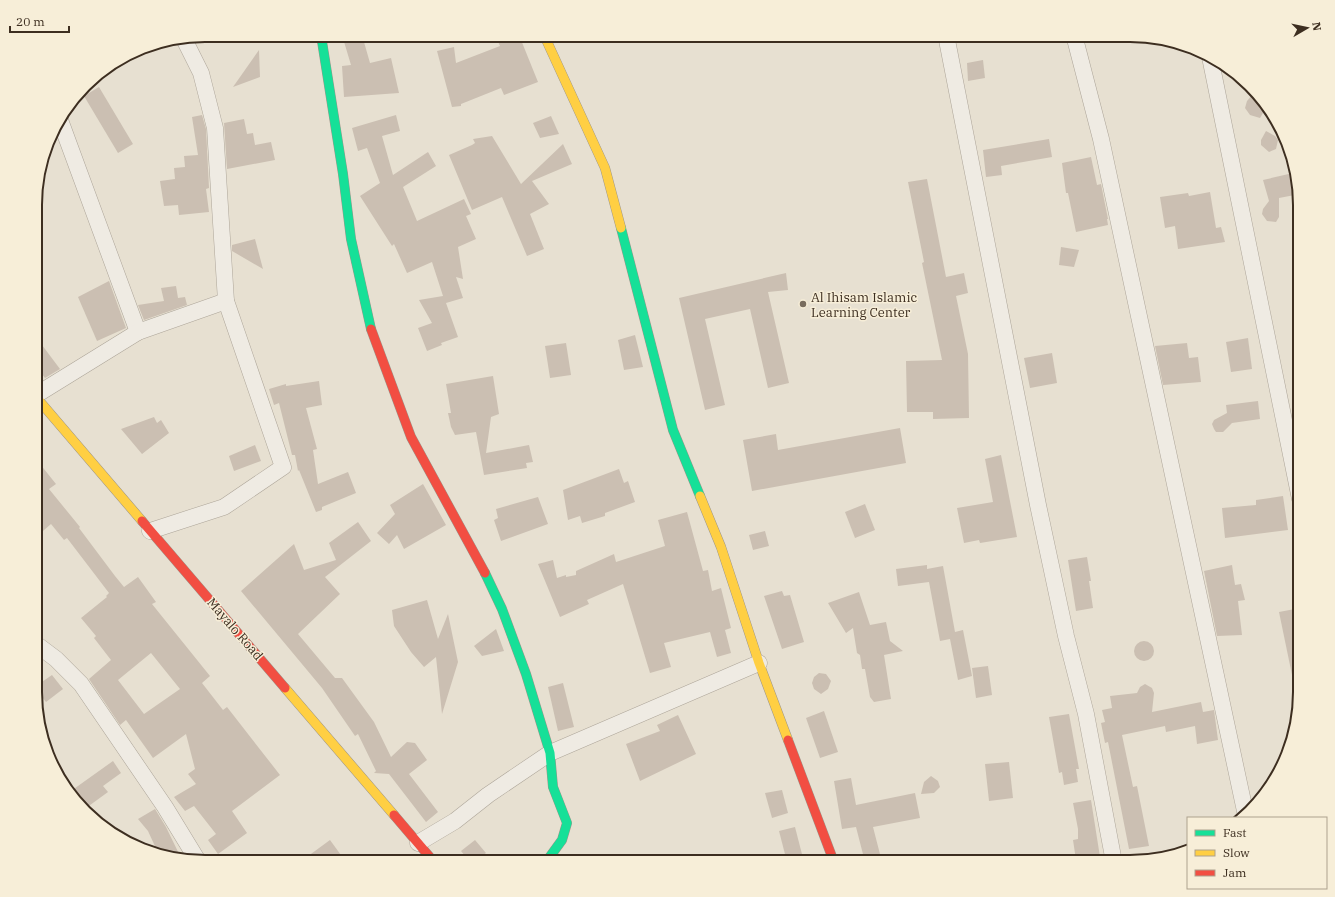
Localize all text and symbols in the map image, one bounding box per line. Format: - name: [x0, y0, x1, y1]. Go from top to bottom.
- scale bar: [10, 8, 69, 34]
- north arrow: [1287, 8, 1327, 48]
- text: 20 m: [16, 14, 45, 29]
- text: N: [1309, 21, 1325, 32]
- place label: Al Ihisam Islamic Learning Center: [811, 289, 918, 321]
- marker: Al Ihisam Islamic Learning Center: [798, 299, 808, 309]
- street label: Mayalo Road: [203, 594, 267, 664]
- legend: [1187, 817, 1327, 889]
- text: Fast: [1223, 825, 1247, 840]
- text: Slow: [1223, 845, 1250, 860]
- text: Jam: [1223, 865, 1247, 880]

